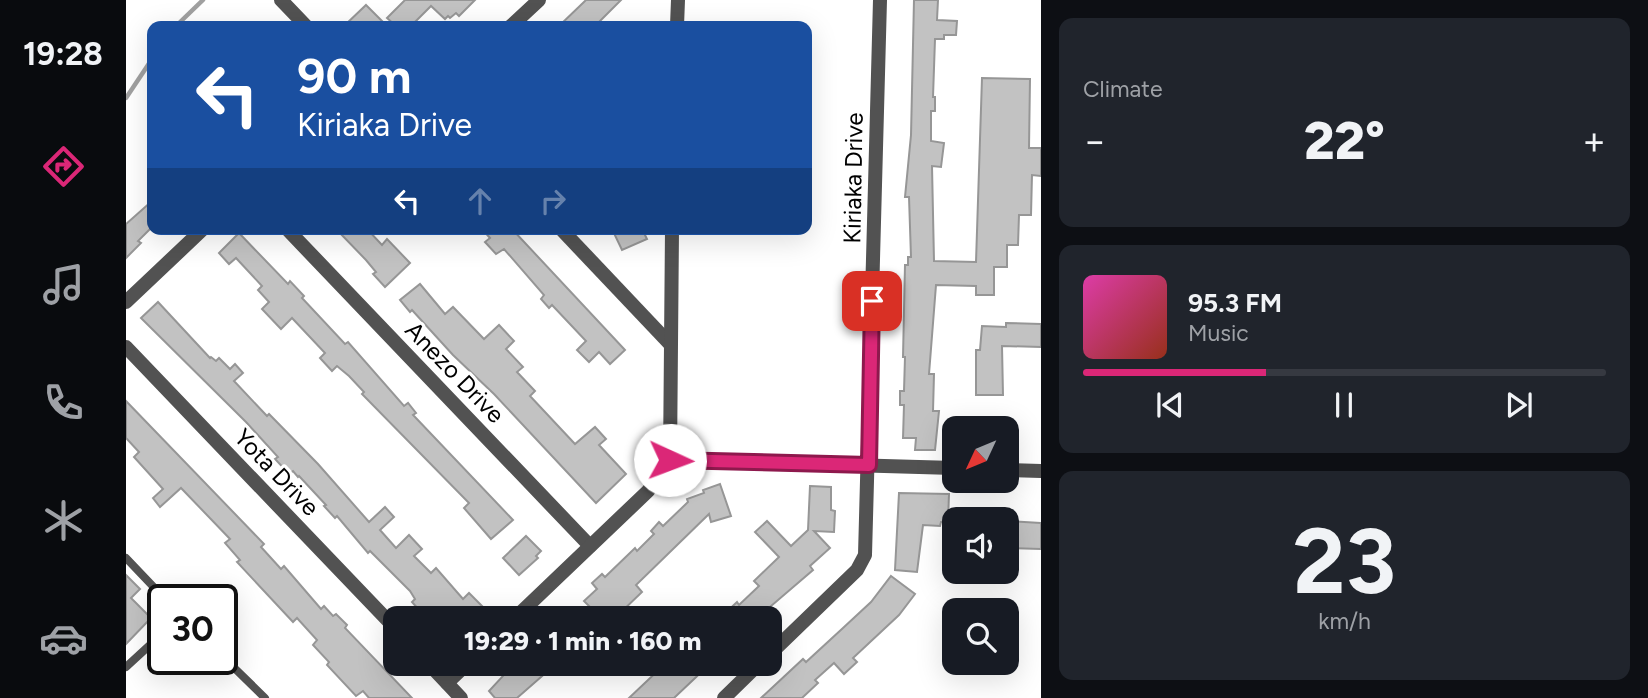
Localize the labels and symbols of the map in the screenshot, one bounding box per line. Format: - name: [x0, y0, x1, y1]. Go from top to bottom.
- street label: Kiriaka Drive: [837, 112, 869, 244]
- pin: [842, 271, 902, 331]
- street label: Anezo Drive: [399, 315, 511, 429]
- north arrow: [942, 416, 1018, 494]
- street label: Yota Drive: [228, 422, 326, 522]
- position arrow: [633, 423, 707, 497]
- speed limit sign: 30: [147, 584, 238, 675]

